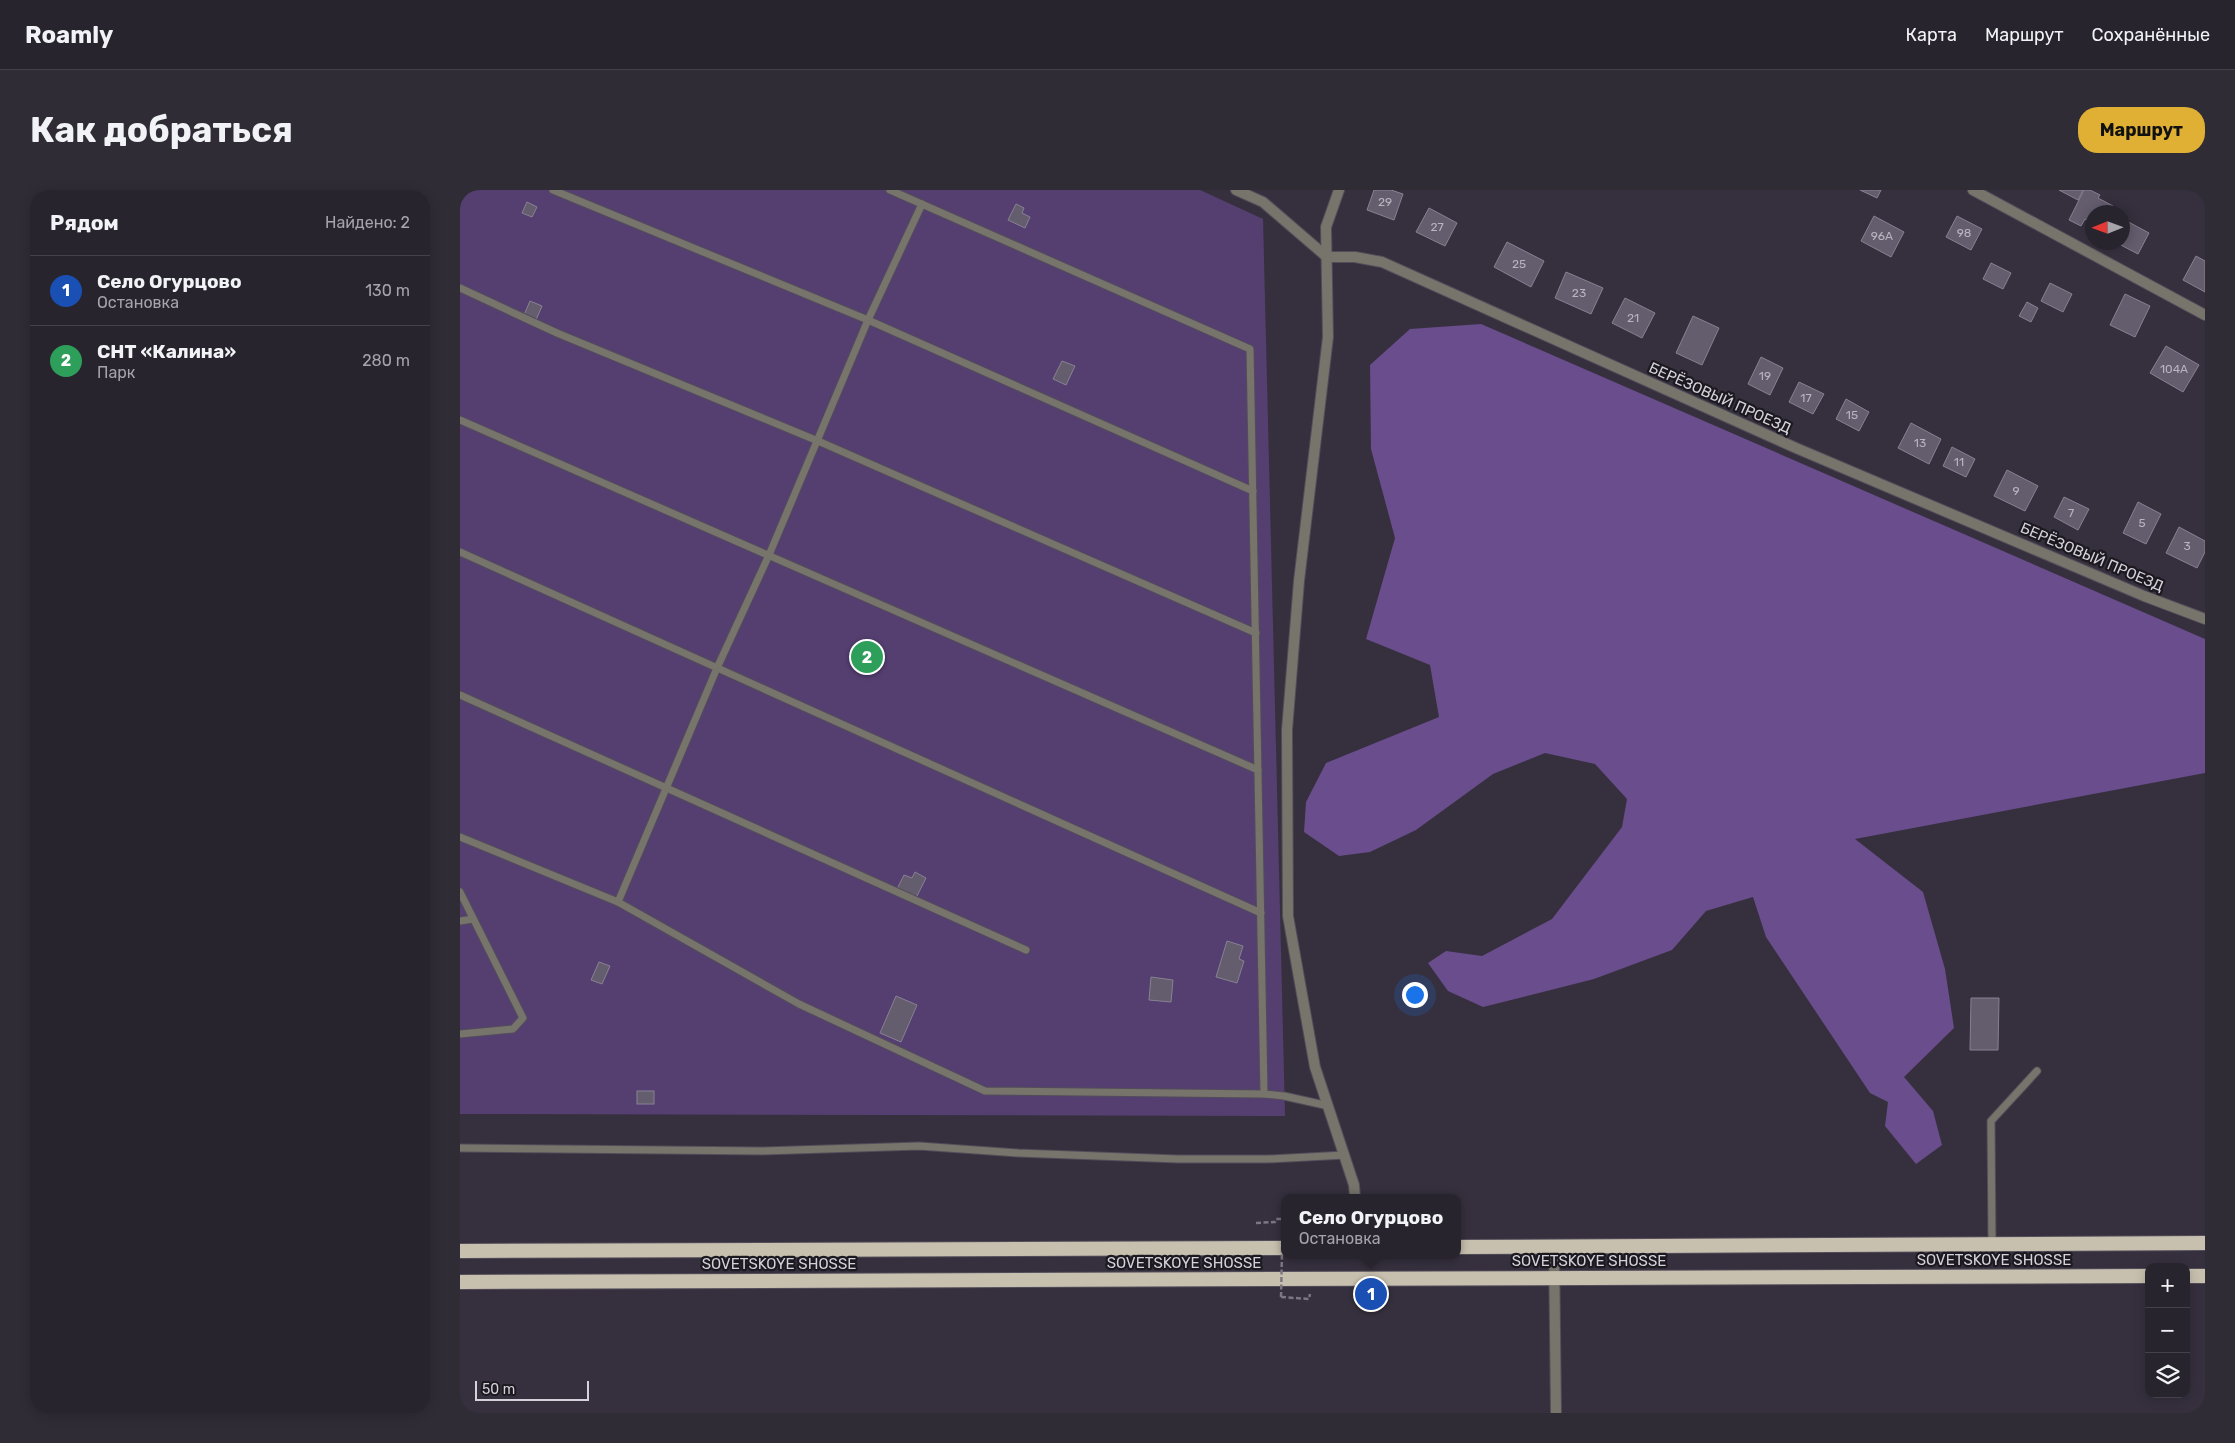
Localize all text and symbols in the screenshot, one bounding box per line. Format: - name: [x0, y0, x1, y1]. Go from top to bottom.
- text: Roamly: [25, 21, 113, 49]
- text: Карта: [1906, 24, 1957, 46]
- text: Маршрут: [1985, 24, 2064, 46]
- text: Сохранённые: [2092, 24, 2210, 46]
- button: Маршрут: [2078, 107, 2205, 153]
- text: Как добраться: [30, 109, 293, 151]
- house number: 29: [1378, 195, 1392, 209]
- north arrow: [2085, 205, 2130, 250]
- text: Рядом: [50, 210, 119, 235]
- text: Найдено: 2: [325, 213, 410, 232]
- house number: 27: [1430, 220, 1444, 234]
- house number: 98: [1957, 226, 1971, 240]
- house number: 96А: [1871, 229, 1893, 243]
- house number: 25: [1512, 257, 1526, 271]
- text: Село Огурцово: [97, 270, 242, 293]
- text: 1: [62, 281, 70, 300]
- text: 130 m: [365, 281, 410, 300]
- house number: 23: [1572, 286, 1586, 300]
- text: Остановка: [97, 293, 179, 312]
- house number: 21: [1627, 311, 1639, 325]
- text: СНТ «Калина»: [97, 340, 236, 363]
- text: 2: [61, 351, 71, 370]
- text: 280 m: [362, 351, 410, 370]
- street label: БЕРЁЗОВЫЙ ПРОЕЗД: [1646, 359, 1794, 438]
- house number: 104А: [2160, 362, 2188, 376]
- text: Парк: [97, 363, 135, 382]
- house number: 19: [1759, 369, 1771, 383]
- house number: 17: [1800, 391, 1812, 405]
- house number: 15: [1846, 408, 1858, 422]
- house number: 13: [1914, 436, 1926, 450]
- house number: 11: [1954, 455, 1964, 469]
- house number: 9: [2012, 484, 2020, 498]
- house number: 7: [2068, 506, 2074, 520]
- house number: 5: [2138, 516, 2146, 530]
- street label: БЕРЁЗОВЫЙ ПРОЕЗД: [2018, 519, 2167, 595]
- house number: 3: [2183, 539, 2191, 553]
- pin: 2: [851, 638, 883, 676]
- your location: [1402, 982, 1428, 1008]
- popup: [1281, 1194, 1461, 1259]
- text: Село Огурцово: [1299, 1206, 1443, 1229]
- text: Остановка: [1299, 1229, 1381, 1248]
- street label: SOVETSKOYE SHOSSE: [1917, 1251, 2071, 1269]
- street label: SOVETSKOYE SHOSSE: [1512, 1252, 1666, 1270]
- street label: SOVETSKOYE SHOSSE: [1107, 1254, 1261, 1272]
- street label: SOVETSKOYE SHOSSE: [702, 1255, 856, 1273]
- map controls: [2145, 1263, 2190, 1398]
- button: +: [2145, 1263, 2190, 1308]
- pin: 1: [1355, 1275, 1387, 1313]
- button: −: [2145, 1308, 2190, 1353]
- button: layers: [2145, 1353, 2190, 1398]
- scale bar: [475, 1378, 589, 1401]
- text: 50 m: [482, 1381, 515, 1398]

